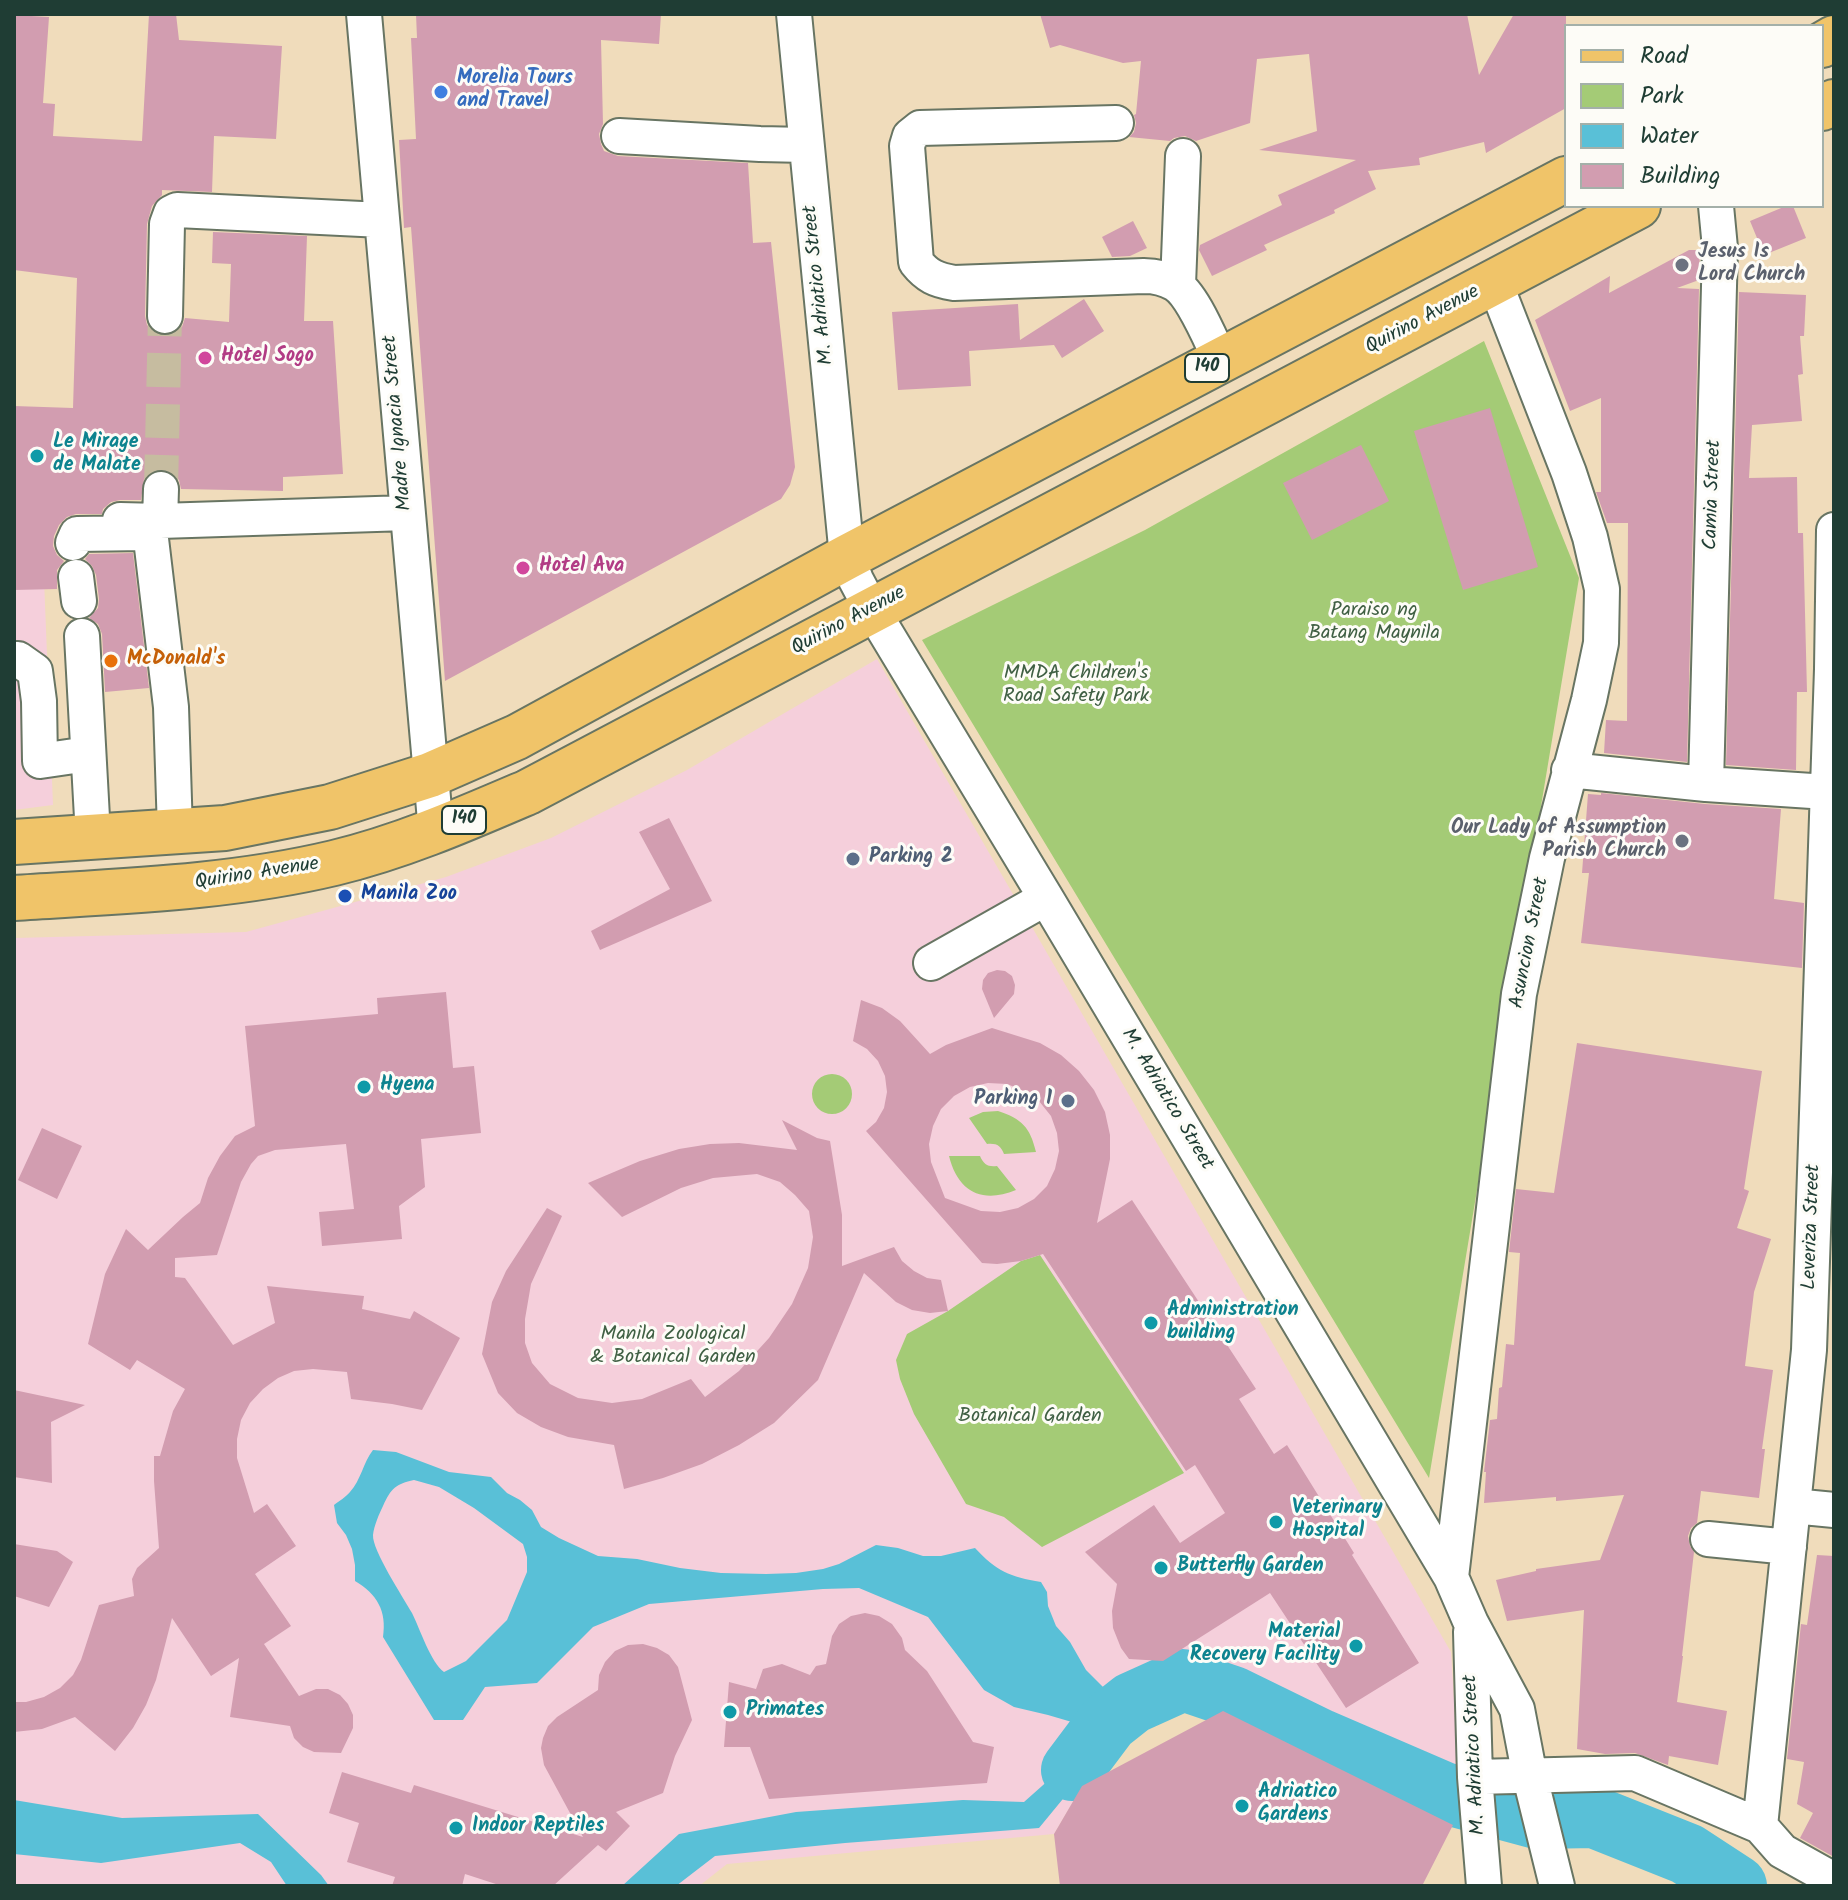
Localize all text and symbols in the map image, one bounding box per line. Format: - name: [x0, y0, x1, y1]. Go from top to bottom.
- legend: [1564, 24, 1824, 208]
- text: Road: [1640, 37, 1688, 76]
- place label: Morelia Tours and Travel: [457, 68, 573, 115]
- text: Park: [1640, 77, 1684, 116]
- marker: Morelia Tours and Travel: [432, 83, 450, 101]
- text: Water: [1640, 117, 1698, 156]
- text: Building: [1640, 157, 1720, 196]
- street label: M. Adriatico Street: [800, 204, 840, 366]
- place label: Jesus Is Lord Church: [1698, 242, 1805, 289]
- marker: Jesus Is Lord Church: [1673, 256, 1691, 274]
- street label: Quirino Avenue: [1362, 281, 1484, 361]
- street label: Madre Ignacia Street: [379, 334, 419, 512]
- place label: Hotel Sogo: [221, 346, 314, 370]
- marker: Hotel Sogo: [196, 349, 214, 367]
- road number: 140: [1185, 354, 1229, 382]
- place label: Le Mirage de Malate: [53, 432, 141, 479]
- street label: Camia Street: [1700, 440, 1728, 550]
- marker: Le Mirage de Malate: [28, 447, 46, 465]
- place label: Hotel Ava: [539, 556, 624, 580]
- marker: Hotel Ava: [514, 559, 532, 577]
- street label: Quirino Avenue: [788, 582, 910, 662]
- park label: Paraiso ng Batang Maynila: [1308, 600, 1440, 647]
- place label: McDonald's: [127, 649, 225, 673]
- marker: McDonald's: [102, 652, 120, 670]
- park label: MMDA Children's Road Safety Park: [1003, 663, 1149, 710]
- road number: 140: [442, 806, 486, 834]
- place label: Our Lady of Assumption Parish Church: [1451, 818, 1666, 865]
- marker: Our Lady of Assumption Parish Church: [1673, 832, 1691, 850]
- place label: Parking 2: [869, 847, 953, 871]
- marker: Parking 2: [844, 850, 862, 868]
- street label: Quirino Avenue: [193, 853, 321, 897]
- street label: Asuncion Street: [1507, 875, 1555, 1011]
- place label: Manila Zoo: [361, 884, 457, 908]
- marker: Manila Zoo: [336, 887, 354, 905]
- street label: M. Adriatico Street: [1114, 1025, 1218, 1175]
- place label: Hyena: [380, 1075, 434, 1099]
- marker: Hyena: [355, 1078, 373, 1096]
- place label: Parking 1: [974, 1089, 1052, 1113]
- marker: Parking 1: [1059, 1092, 1077, 1110]
- street label: Leveriza Street: [1799, 1164, 1827, 1290]
- place label: Administration building: [1167, 1300, 1298, 1347]
- marker: Administration building: [1142, 1314, 1160, 1332]
- park label: Manila Zoological & Botanical Garden: [590, 1324, 756, 1371]
- park label: Botanical Garden: [958, 1406, 1102, 1430]
- place label: Veterinary Hospital: [1292, 1498, 1383, 1545]
- marker: Veterinary Hospital: [1267, 1513, 1285, 1531]
- place label: Butterfly Garden: [1177, 1556, 1324, 1580]
- marker: Butterfly Garden: [1152, 1559, 1170, 1577]
- place label: Material Recovery Facility: [1190, 1622, 1340, 1669]
- marker: Material Recovery Facility: [1347, 1637, 1365, 1655]
- street label: M. Adriatico Street: [1460, 1674, 1492, 1836]
- place label: Primates: [746, 1700, 824, 1724]
- marker: Primates: [721, 1703, 739, 1721]
- place label: Adriatico Gardens: [1258, 1782, 1337, 1829]
- marker: Adriatico Gardens: [1233, 1797, 1251, 1815]
- place label: Indoor Reptiles: [472, 1816, 604, 1840]
- marker: Indoor Reptiles: [447, 1819, 465, 1837]

